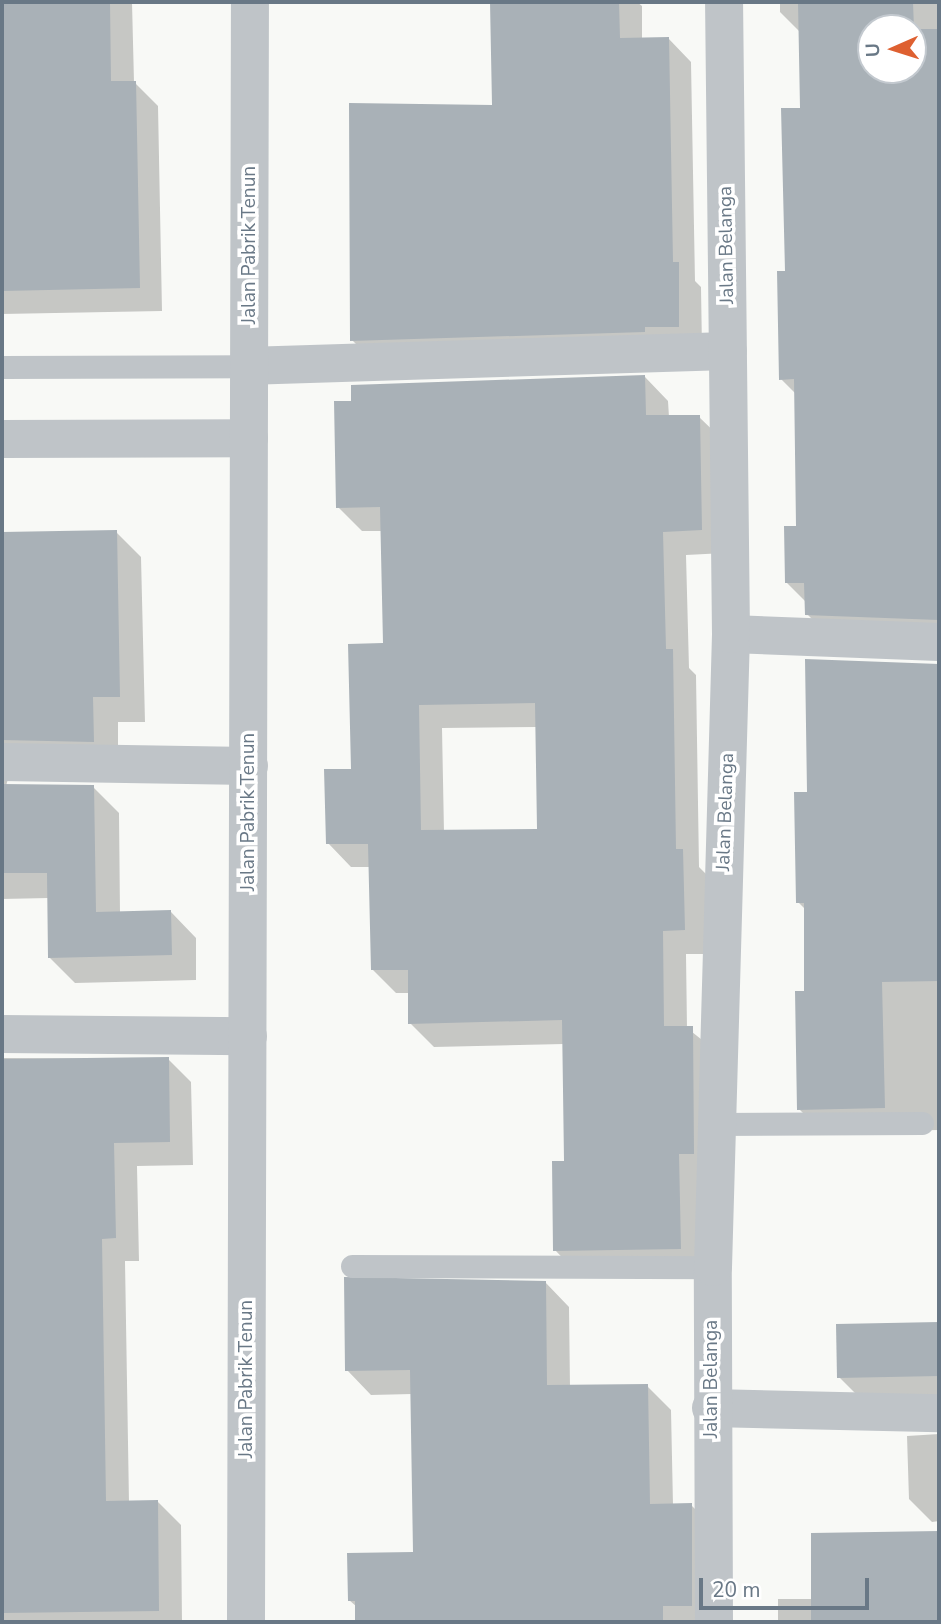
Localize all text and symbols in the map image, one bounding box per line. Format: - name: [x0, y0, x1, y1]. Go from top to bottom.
- north arrow: [857, 14, 927, 84]
- text: U: [860, 42, 886, 58]
- street label: Jalan Pabrik Tenun: [239, 166, 261, 324]
- street label: Jalan Belanga: [715, 186, 739, 304]
- street label: Jalan Pabrik Tenun: [238, 733, 260, 891]
- street label: Jalan Belanga: [713, 753, 739, 871]
- street label: Jalan Pabrik Tenun: [236, 1300, 258, 1458]
- street label: Jalan Belanga: [701, 1320, 723, 1438]
- scale bar: [703, 1564, 873, 1608]
- text: 20 m: [712, 1576, 761, 1604]

